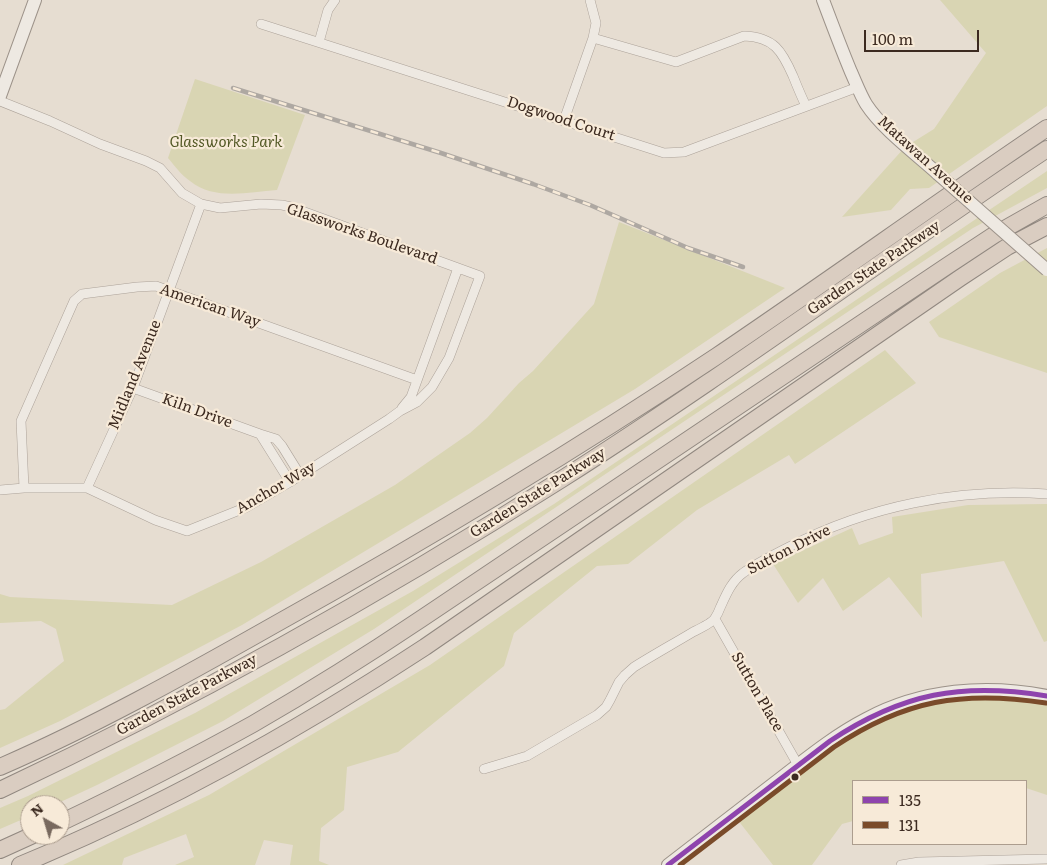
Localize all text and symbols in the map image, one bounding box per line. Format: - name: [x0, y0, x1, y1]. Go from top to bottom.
- scale bar: [867, 20, 982, 52]
- text: 100 m: [872, 27, 913, 50]
- street label: Dogwood Court: [505, 93, 617, 145]
- street label: Matawan Avenue: [874, 112, 976, 208]
- park label: Glassworks Park: [170, 134, 282, 152]
- street label: Glassworks Boulevard: [284, 200, 440, 268]
- street label: Garden State Parkway: [804, 217, 944, 319]
- street label: American Way: [157, 280, 263, 332]
- street label: Midland Avenue: [105, 318, 165, 432]
- street label: Kiln Drive: [159, 390, 235, 432]
- street label: Garden State Parkway: [467, 444, 609, 542]
- street label: Anchor Way: [233, 458, 319, 518]
- street label: Sutton Drive: [744, 521, 834, 579]
- street label: Sutton Place: [727, 649, 787, 735]
- street label: Garden State Parkway: [114, 650, 260, 740]
- unlabelled marker: [790, 772, 800, 782]
- legend: [852, 780, 1027, 845]
- text: 135: [899, 788, 921, 811]
- north arrow: [20, 795, 70, 845]
- text: N: [25, 798, 47, 821]
- text: 131: [899, 813, 919, 836]

